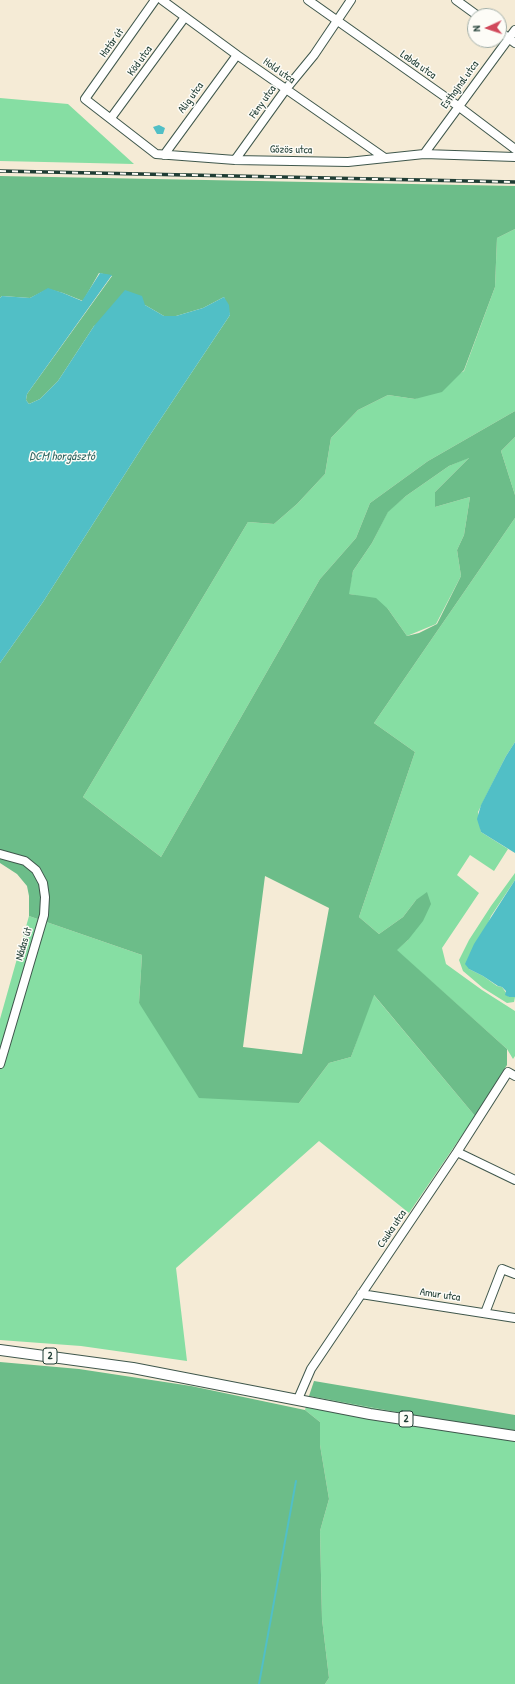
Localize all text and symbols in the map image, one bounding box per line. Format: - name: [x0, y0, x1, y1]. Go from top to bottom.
- north arrow: [467, 8, 507, 48]
- text: N: [469, 25, 483, 32]
- street label: Határ út: [97, 26, 127, 60]
- street label: Köd utca: [125, 43, 155, 79]
- street label: Labda utca: [397, 48, 439, 82]
- street label: Hold utca: [260, 55, 298, 87]
- street label: Esthajnal utca: [438, 59, 482, 111]
- street label: Alig utca: [175, 80, 207, 116]
- street label: Fény utca: [247, 83, 279, 121]
- street label: Gőzös utca: [270, 143, 312, 157]
- water label: DCM horgásztó: [29, 450, 95, 464]
- street label: Nádas út: [13, 926, 35, 962]
- street label: Csuka utca: [375, 1208, 409, 1250]
- street label: Amur utca: [419, 1286, 461, 1304]
- road number: 2: [43, 1348, 57, 1364]
- road number: 2: [399, 1411, 413, 1427]

